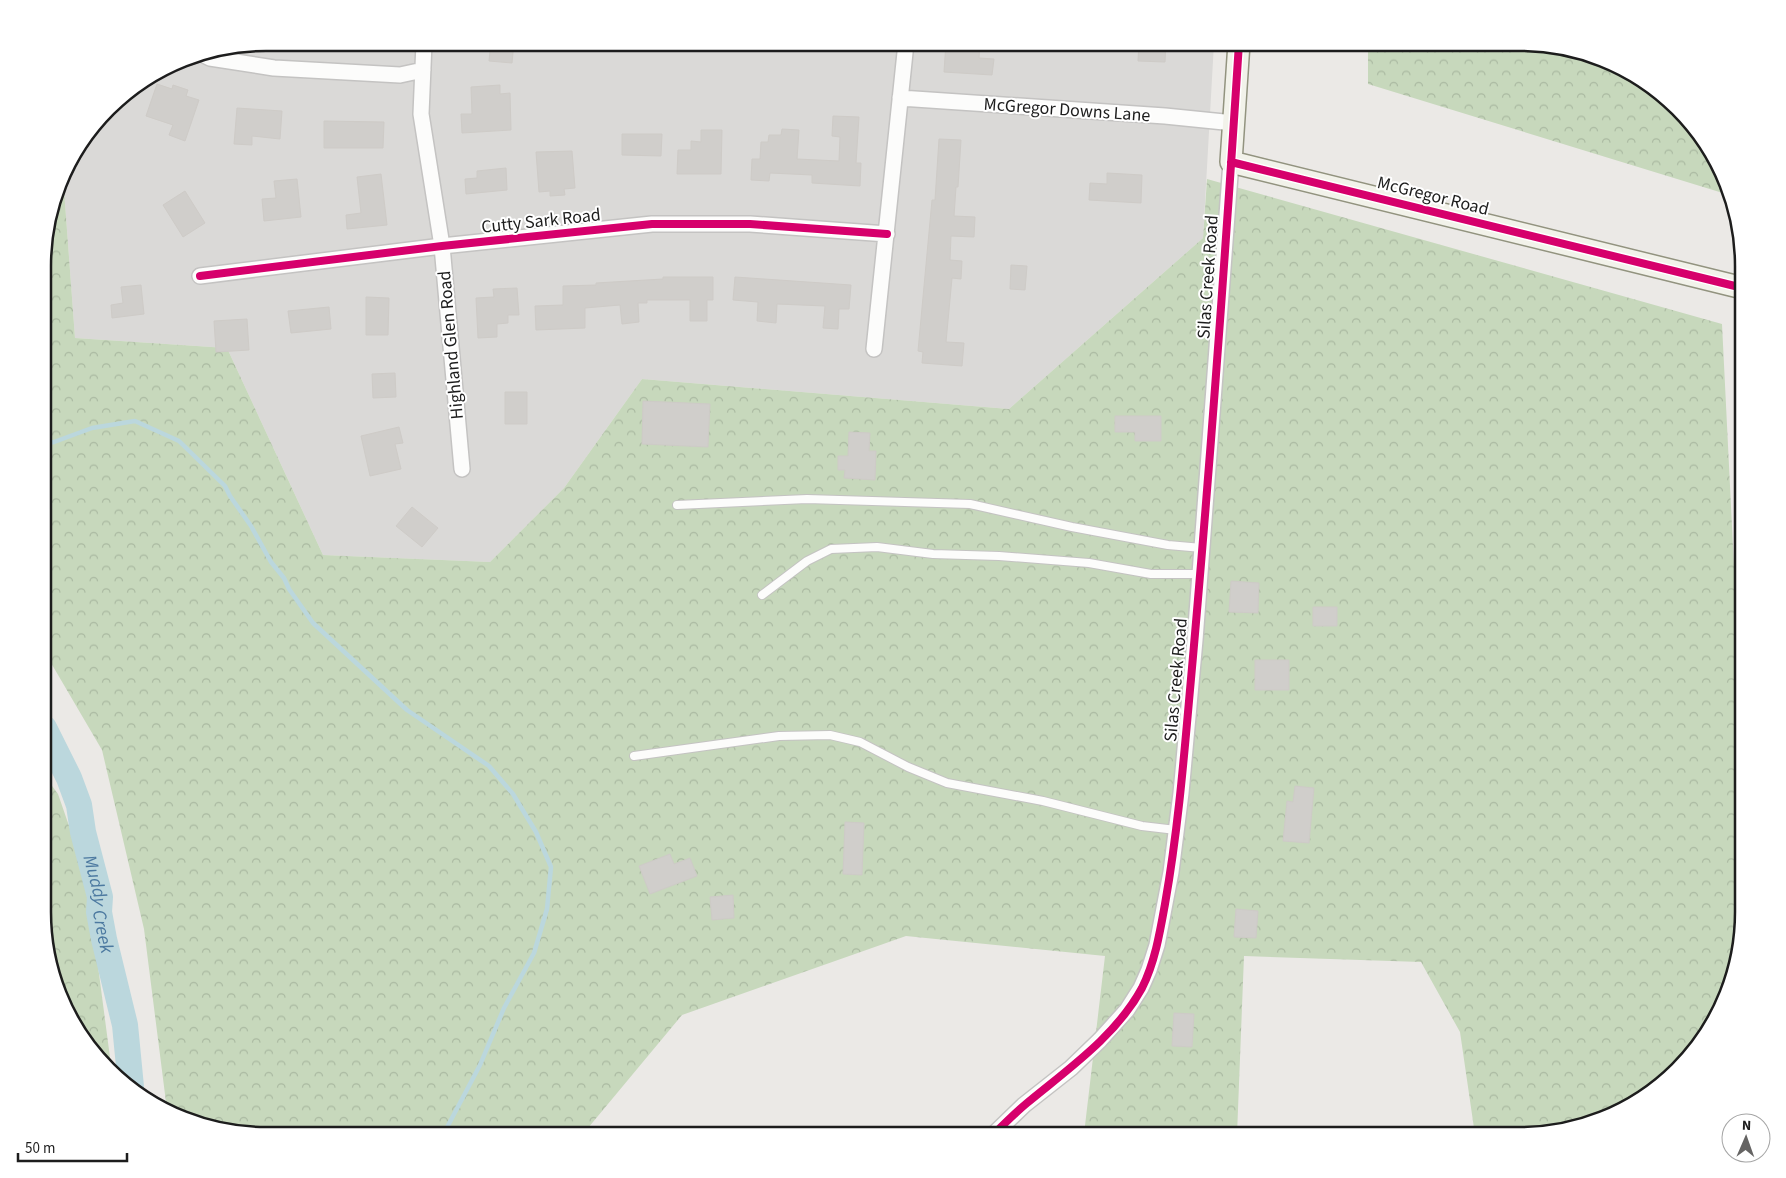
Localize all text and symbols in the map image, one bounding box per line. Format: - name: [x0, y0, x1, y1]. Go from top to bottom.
- street label: McGregor Downs Lane: [983, 92, 1151, 128]
- street label: McGregor Road: [1375, 170, 1491, 222]
- street label: Cutty Sark Road: [480, 202, 602, 240]
- street label: Silas Creek Road: [1191, 214, 1225, 340]
- street label: Highland Glen Road: [432, 270, 470, 420]
- street label: Silas Creek Road: [1158, 617, 1194, 743]
- water label: Muddy Creek: [76, 852, 121, 957]
- north arrow: [1721, 1113, 1771, 1163]
- text: N: [1741, 1116, 1751, 1136]
- scale bar: [18, 1130, 126, 1162]
- text: 50 m: [25, 1138, 55, 1159]

